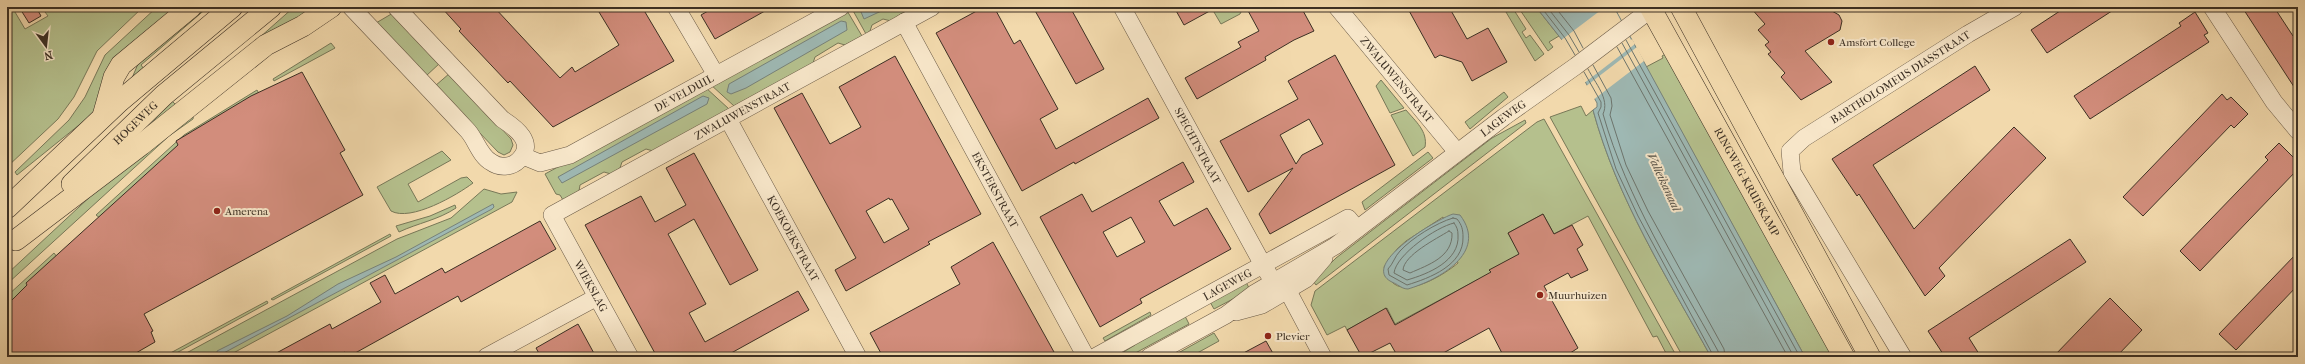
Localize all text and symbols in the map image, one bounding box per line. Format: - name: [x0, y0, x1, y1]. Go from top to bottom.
- north arrow: [26, 26, 66, 66]
- street label: BARTHOLOMEUS DIASSTRAAT: [1828, 28, 1973, 126]
- street label: ZWALUWENSTRAAT: [1357, 34, 1436, 126]
- place label: Amsfort College: [1838, 36, 1916, 49]
- marker: Amsfort College: [1826, 37, 1836, 47]
- text: N: [42, 48, 54, 63]
- street label: DE VELDUIL: [652, 72, 716, 115]
- street label: ZWALUWENSTRAAT: [692, 79, 794, 143]
- street label: LAGEWEG: [1478, 97, 1529, 140]
- street label: HOGEWEG: [111, 99, 161, 148]
- street label: SPECHTSTRAAT: [1171, 105, 1224, 187]
- street label: RINGWEG-KRUISKAMP: [1711, 125, 1782, 239]
- street label: EKSTERSTRAAT: [969, 150, 1021, 231]
- water label: Valleikanaal: [1644, 151, 1684, 215]
- street label: KOEKOEKSTRAAT: [764, 193, 822, 284]
- place label: Amerena: [224, 205, 269, 218]
- marker: Amerena: [212, 206, 222, 216]
- street label: WIEKSLAG: [571, 257, 610, 314]
- street label: LAGEWEG: [1201, 266, 1254, 303]
- place label: Muurhuizen: [1548, 289, 1608, 302]
- marker: Muurhuizen: [1535, 290, 1545, 300]
- place label: Plevier: [1276, 330, 1310, 343]
- marker: Plevier: [1263, 331, 1273, 341]

